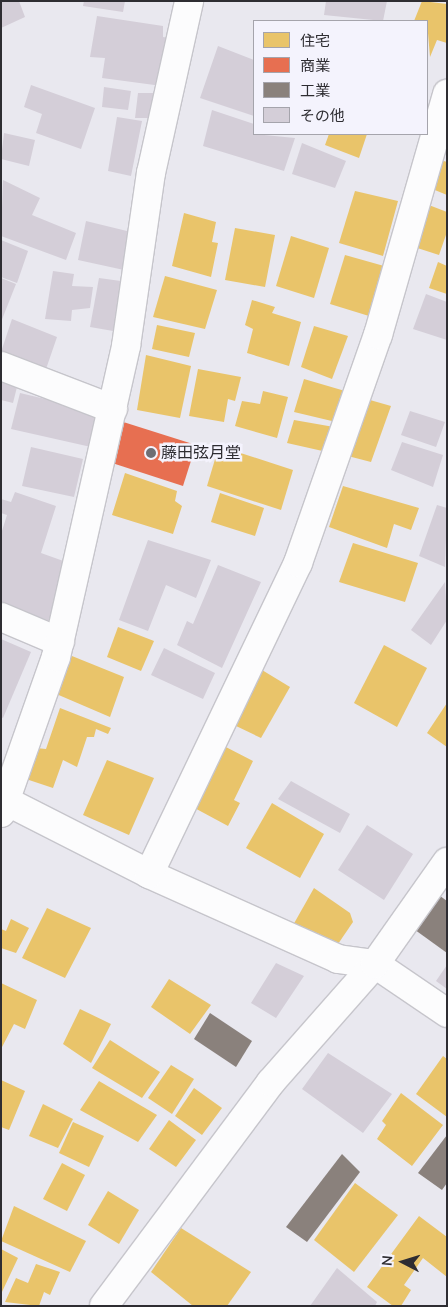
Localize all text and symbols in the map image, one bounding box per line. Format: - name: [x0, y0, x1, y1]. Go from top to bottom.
- legend: [253, 20, 428, 135]
- text: 住宅: [300, 31, 330, 51]
- text: 商業: [300, 56, 330, 76]
- text: 工業: [300, 81, 330, 101]
- text: その他: [300, 106, 345, 126]
- place label: 藤田弦月堂: [161, 443, 241, 463]
- marker: 藤田弦月堂: [145, 447, 157, 459]
- north arrow: [378, 1237, 428, 1287]
- text: N: [378, 1255, 397, 1267]

